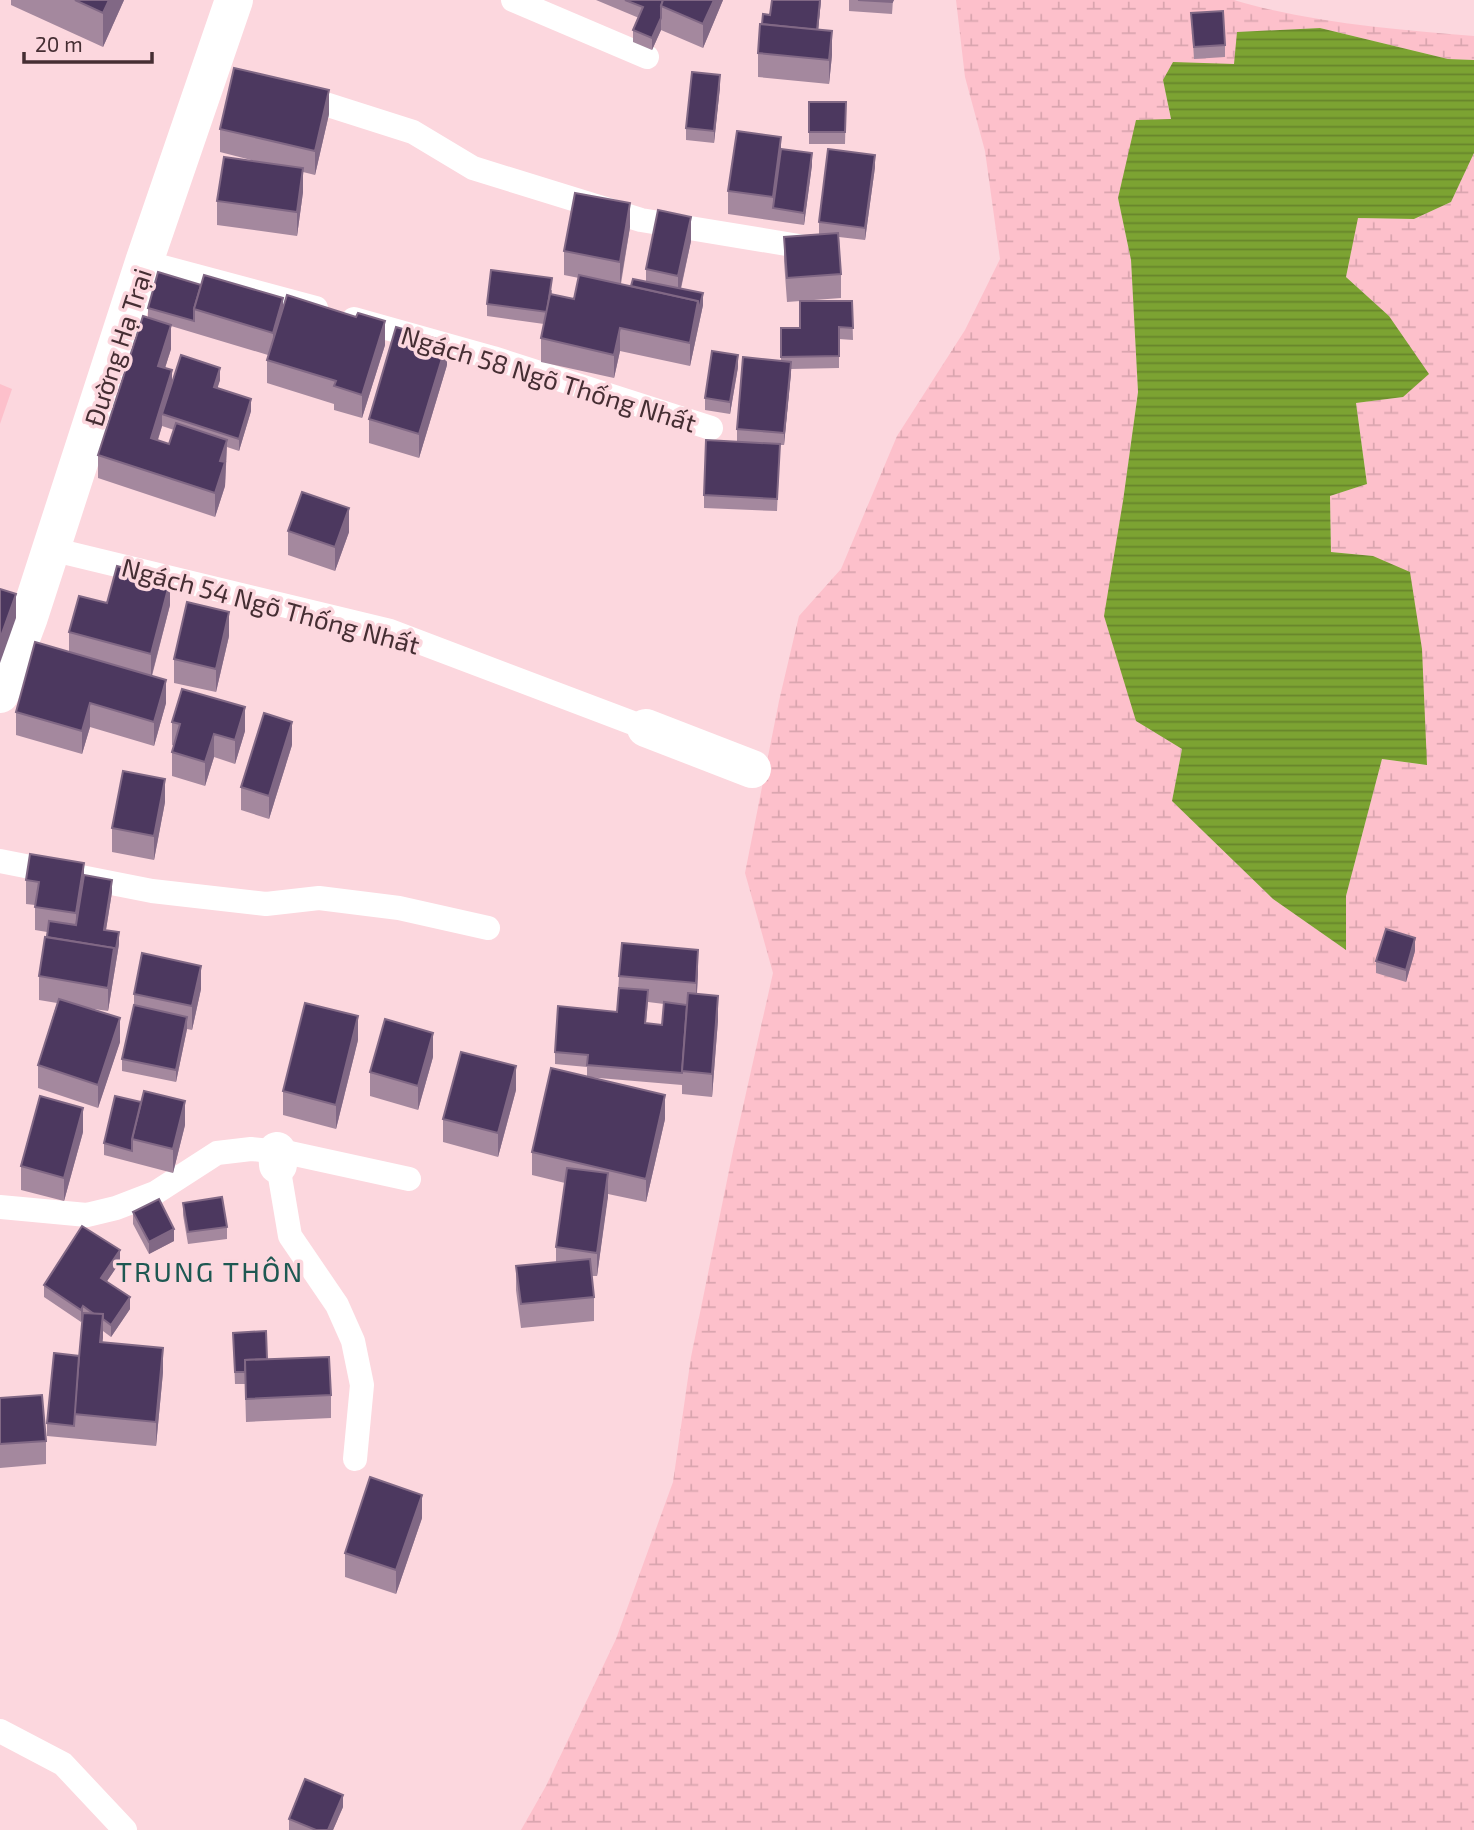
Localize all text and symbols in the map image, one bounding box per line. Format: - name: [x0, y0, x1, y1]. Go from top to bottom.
- scale bar: [24, 21, 152, 65]
- text: 20 m: [35, 31, 83, 56]
- street label: Đường Hạ Trại: [77, 264, 157, 430]
- street label: Ngách 58 Ngõ Thống Nhất: [398, 318, 700, 438]
- street label: Ngách 54 Ngõ Thống Nhất: [119, 550, 423, 660]
- district label: TRUNG THÔN: [116, 1254, 304, 1288]

